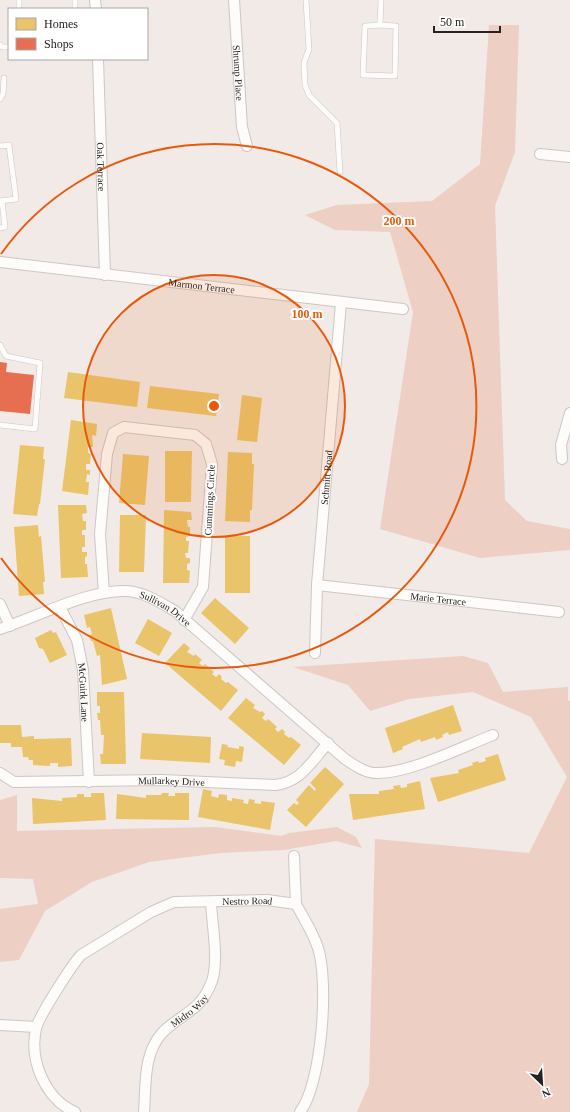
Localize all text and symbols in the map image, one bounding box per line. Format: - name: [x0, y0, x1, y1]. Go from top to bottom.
- legend: [8, 8, 148, 60]
- scale bar: [434, 8, 500, 34]
- text: 50 m: [440, 15, 465, 29]
- text: Homes: [44, 17, 78, 31]
- text: Shops: [44, 37, 74, 51]
- street label: Shrump Place: [231, 45, 245, 102]
- street label: Oak Terrace: [95, 142, 107, 192]
- text: 200 m: [384, 214, 415, 228]
- street label: Marmon Terrace: [168, 277, 236, 295]
- text: 100 m: [292, 307, 323, 321]
- centre of rings: [207, 399, 221, 413]
- street label: Schmitt Road: [319, 450, 334, 505]
- street label: Cummings Circle: [202, 464, 217, 536]
- street label: Sullivan Drive: [138, 589, 193, 629]
- street label: Marie Terrace: [410, 590, 467, 608]
- street label: McGuirk Lane: [76, 662, 91, 723]
- street label: Mullarkey Drive: [138, 775, 206, 788]
- street label: Nestro Road: [222, 895, 273, 907]
- street label: Midro Way: [168, 992, 210, 1029]
- north arrow: [522, 1064, 562, 1104]
- text: N: [540, 1086, 552, 1100]

